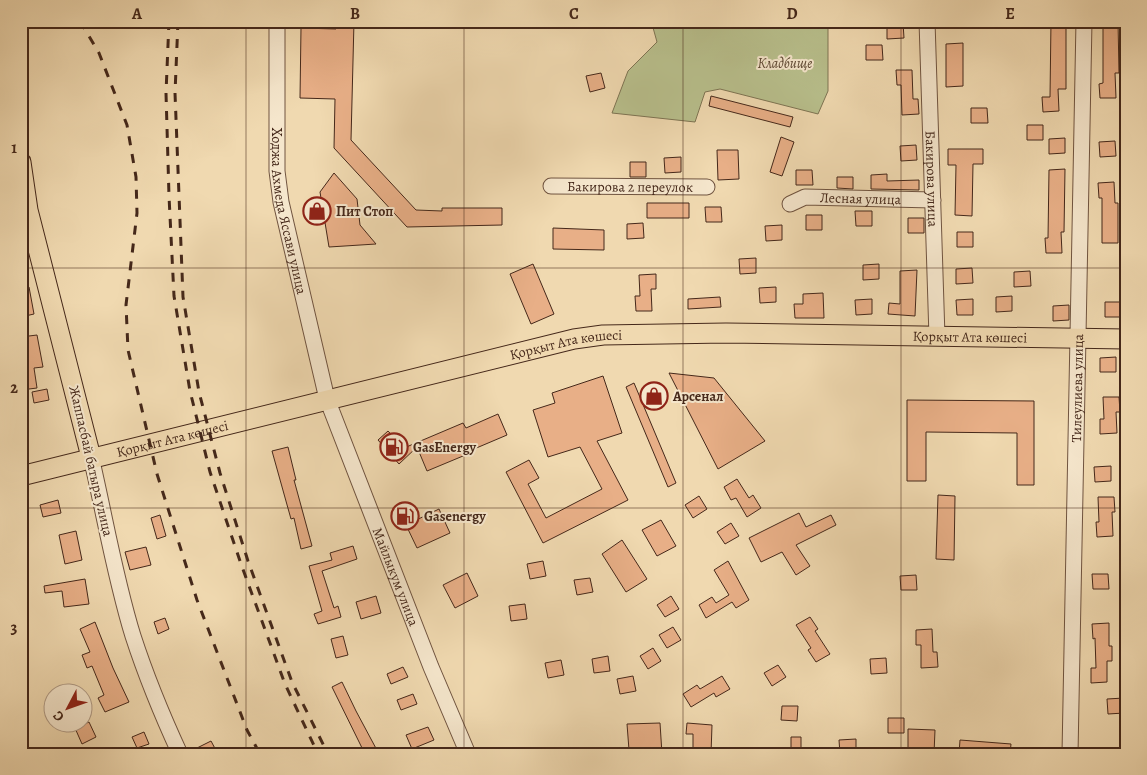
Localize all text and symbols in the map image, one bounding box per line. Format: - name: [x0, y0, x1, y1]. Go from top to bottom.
- text: A: [131, 3, 143, 25]
- text: B: [350, 3, 360, 25]
- text: C: [569, 3, 579, 25]
- text: D: [786, 3, 798, 25]
- text: E: [1005, 3, 1015, 25]
- park label: Кладбище: [758, 54, 812, 73]
- street label: Ходжа Ахмеда Яссави улица: [267, 127, 312, 297]
- street label: Бакирова улица: [921, 130, 943, 228]
- text: 1: [11, 137, 17, 159]
- street label: Бакирова 2 переулок: [567, 177, 693, 196]
- street label: Лесная улица: [820, 188, 902, 209]
- shop icon: Пит Стоп: [302, 196, 332, 226]
- place label: Пит Стоп: [336, 202, 393, 221]
- street label: Қорқыт Ата көшесі: [508, 325, 622, 364]
- street label: Қорқыт Ата көшесі: [913, 326, 1027, 347]
- street label: Тилеулиева улица: [1066, 333, 1088, 442]
- text: 2: [10, 377, 18, 399]
- shop icon: Арсенал: [639, 381, 669, 411]
- street label: Жаппасбай батыра улица: [64, 384, 118, 539]
- place label: Арсенал: [672, 387, 723, 406]
- street label: Қорқыт Ата көшесі: [115, 415, 230, 461]
- fuel station icon: GasEnergy: [379, 432, 409, 462]
- place label: GasEnergy: [413, 438, 477, 457]
- fuel station icon: Gasenergy: [390, 501, 420, 531]
- place label: Gasenergy: [424, 507, 486, 526]
- street label: Майлыкум улица: [368, 524, 424, 629]
- text: 3: [11, 617, 18, 639]
- north arrow: [42, 682, 92, 732]
- text: С: [48, 706, 69, 726]

